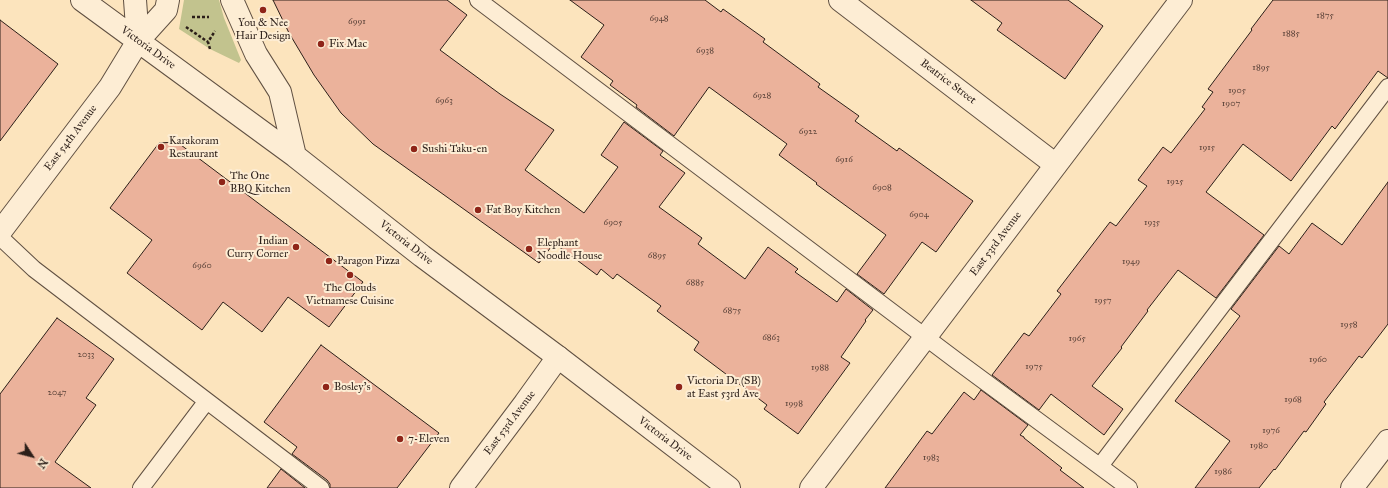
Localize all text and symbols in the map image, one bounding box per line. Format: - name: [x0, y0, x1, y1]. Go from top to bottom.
- marker: You & Nee Hair Design: [258, 5, 268, 15]
- house number: 1875: [1316, 11, 1334, 21]
- house number: 6948: [649, 14, 669, 24]
- place label: You & Nee Hair Design: [235, 16, 291, 42]
- house number: 6991: [348, 17, 366, 27]
- street label: Victoria Drive: [118, 24, 178, 72]
- house number: 1885: [1282, 29, 1300, 39]
- place label: Fix Mac: [329, 37, 367, 51]
- marker: Fix Mac: [316, 39, 326, 49]
- house number: 6938: [696, 46, 714, 56]
- street label: Beatrice Street: [918, 57, 978, 107]
- house number: 1895: [1252, 63, 1270, 73]
- house number: 1905: [1228, 86, 1246, 96]
- house number: 6928: [753, 91, 771, 101]
- house number: 6963: [435, 96, 453, 106]
- house number: 1907: [1222, 99, 1240, 109]
- street label: East 54th Avenue: [42, 102, 100, 174]
- house number: 6922: [799, 127, 817, 137]
- place label: Karakoram Restaurant: [169, 134, 219, 160]
- marker: Karakoram Restaurant: [156, 142, 166, 152]
- place label: Sushi Taku-en: [422, 142, 487, 156]
- house number: 1915: [1199, 143, 1215, 153]
- marker: Sushi Taku-en: [409, 144, 419, 154]
- house number: 6916: [835, 155, 853, 165]
- place label: The One BBQ Kitchen: [230, 169, 291, 195]
- marker: The One BBQ Kitchen: [217, 177, 227, 187]
- house number: 1925: [1167, 177, 1183, 187]
- house number: 6908: [872, 183, 892, 193]
- place label: Fat Boy Kitchen: [486, 203, 560, 217]
- marker: Fat Boy Kitchen: [473, 205, 483, 215]
- street label: East 53rd Avenue: [967, 209, 1025, 279]
- house number: 6904: [909, 210, 929, 220]
- street label: Victoria Drive: [377, 218, 435, 268]
- house number: 6905: [604, 218, 622, 228]
- house number: 1935: [1144, 218, 1160, 228]
- place label: Indian Curry Corner: [227, 234, 288, 260]
- place label: Elephant Noodle House: [537, 236, 602, 262]
- marker: Indian Curry Corner: [291, 242, 301, 252]
- marker: Elephant Noodle House: [524, 244, 534, 254]
- house number: 6895: [648, 251, 666, 261]
- place label: Paragon Pizza: [337, 254, 400, 268]
- marker: Paragon Pizza: [324, 256, 334, 266]
- house number: 1949: [1122, 257, 1140, 267]
- house number: 6960: [192, 261, 212, 271]
- marker: The Clouds Vietnamese Cuisine: [345, 270, 355, 280]
- house number: 6885: [686, 278, 704, 288]
- place label: The Clouds Vietnamese Cuisine: [306, 281, 394, 307]
- house number: 1957: [1094, 296, 1112, 306]
- house number: 6875: [723, 306, 741, 316]
- house number: 1958: [1340, 320, 1358, 330]
- house number: 6863: [762, 333, 780, 343]
- house number: 1965: [1068, 334, 1086, 344]
- house number: 2033: [78, 350, 94, 360]
- house number: 1960: [1309, 355, 1327, 365]
- house number: 1975: [1025, 362, 1043, 372]
- house number: 1988: [811, 363, 829, 373]
- place label: Victoria Dr (SB) at East 53rd Ave: [687, 374, 761, 400]
- place label: Bosley's: [334, 380, 370, 394]
- marker: Bosley's: [321, 382, 331, 392]
- marker: Victoria Dr (SB) at East 53rd Ave: [674, 382, 684, 392]
- house number: 2047: [47, 388, 67, 398]
- street label: East 53rd Avenue: [481, 388, 539, 458]
- house number: 1968: [1284, 395, 1302, 405]
- house number: 1998: [785, 399, 803, 409]
- street label: Victoria Drive: [635, 414, 695, 464]
- house number: 1976: [1262, 426, 1280, 436]
- place label: 7-Eleven: [408, 432, 449, 446]
- marker: 7-Eleven: [395, 434, 405, 444]
- north arrow: [12, 436, 52, 476]
- house number: 1980: [1250, 441, 1268, 451]
- house number: 1983: [923, 453, 939, 463]
- text: N: [34, 456, 50, 471]
- house number: 1986: [1214, 467, 1232, 477]

